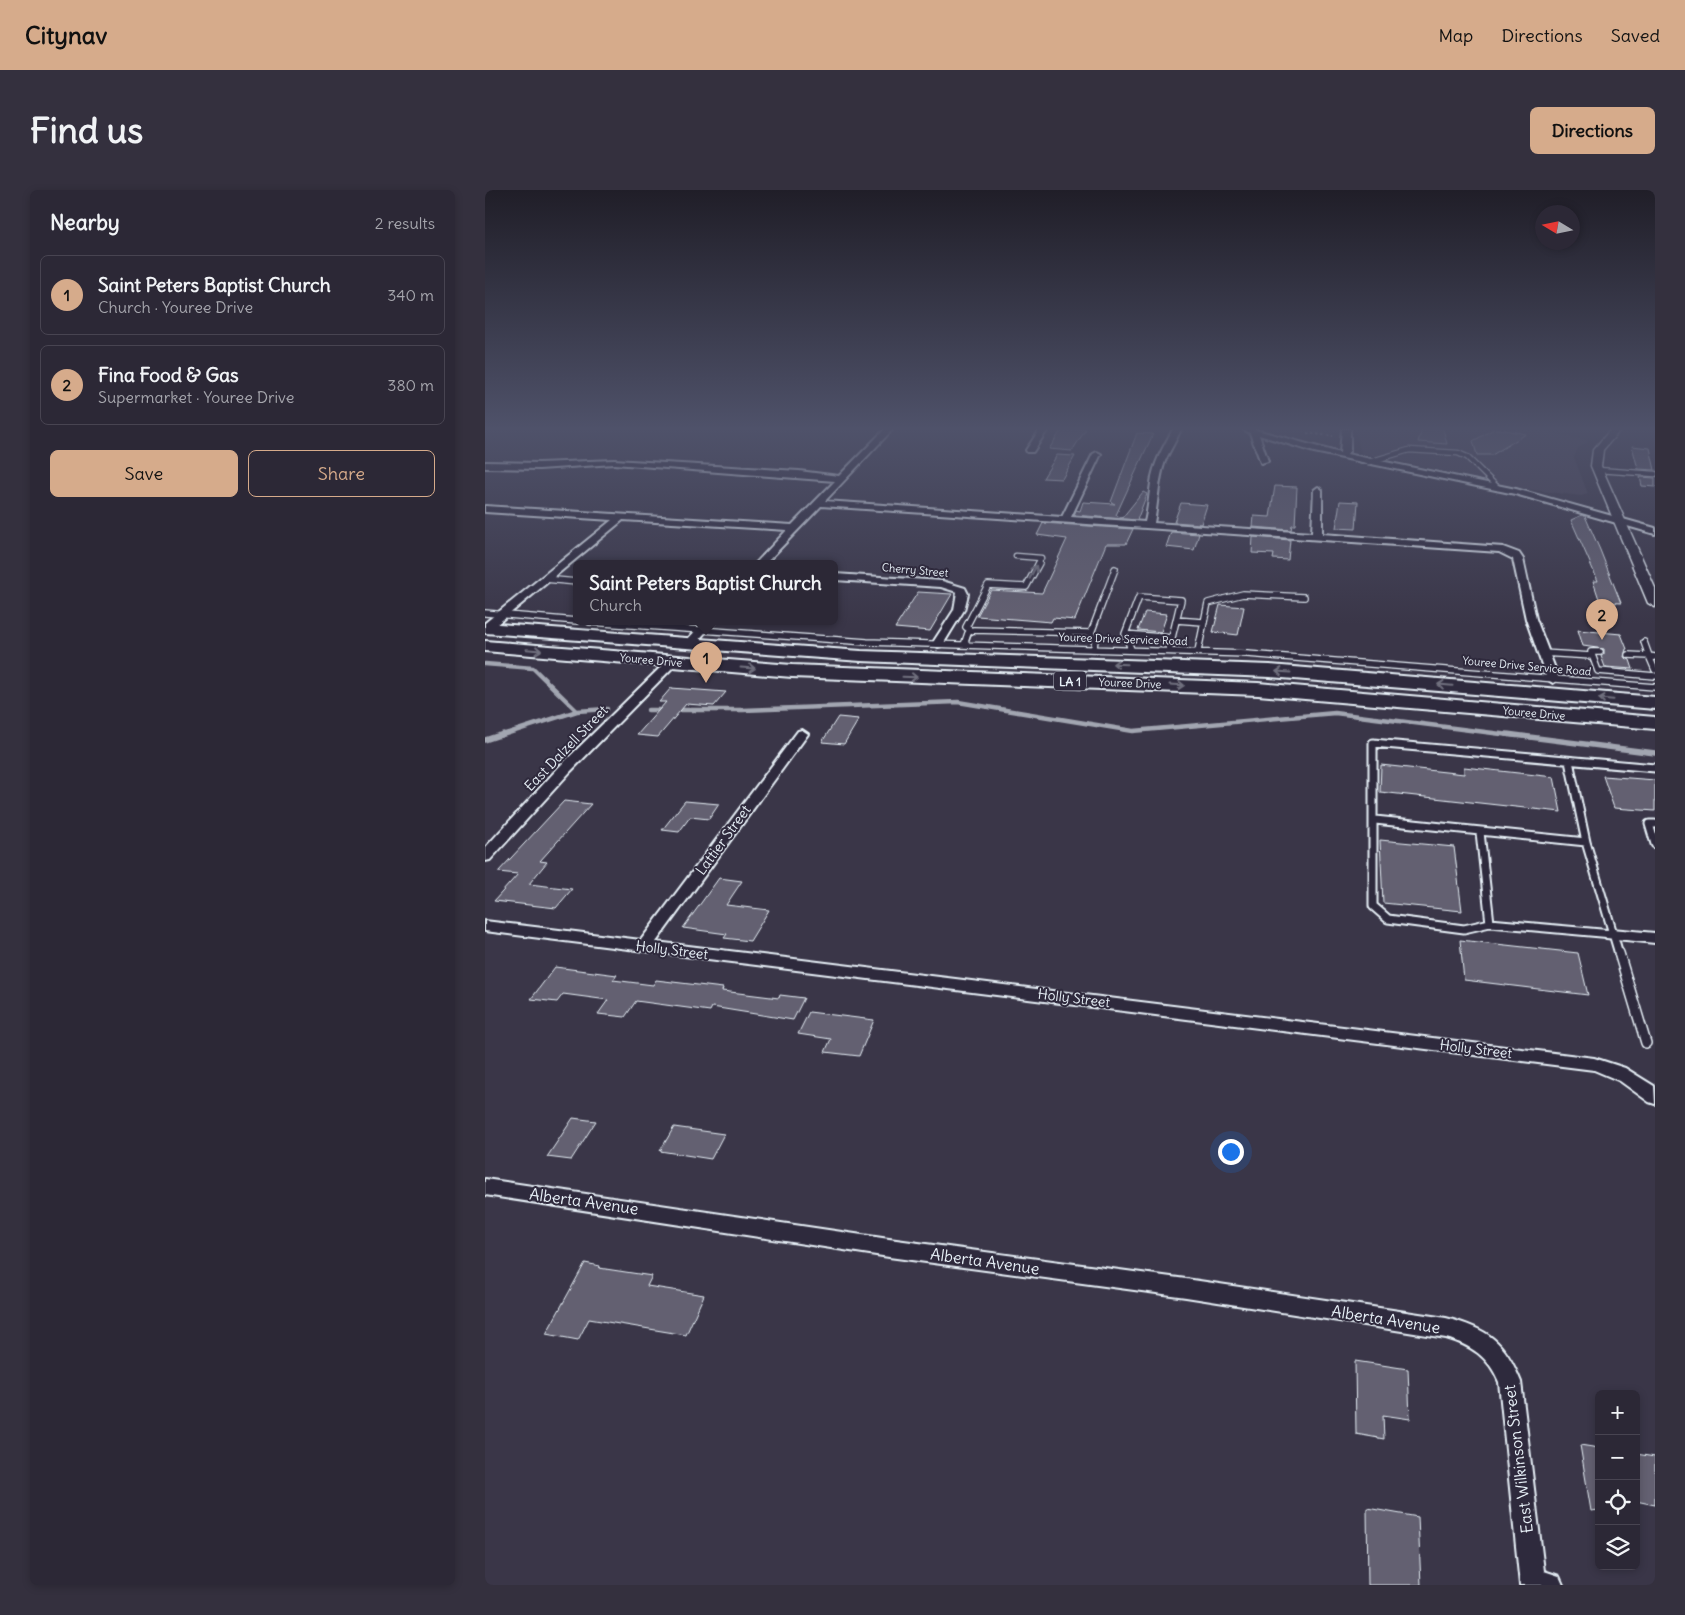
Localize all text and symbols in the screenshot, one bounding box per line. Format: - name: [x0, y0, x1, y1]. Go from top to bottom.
- text: Citynav: [25, 20, 107, 50]
- text: Map: [1438, 24, 1473, 47]
- text: Directions: [1501, 24, 1583, 47]
- text: Saved: [1611, 24, 1660, 47]
- button: Directions: [1530, 107, 1655, 154]
- text: Find us: [30, 108, 143, 152]
- north arrow: [1535, 205, 1580, 250]
- text: Nearby: [50, 209, 120, 236]
- text: 2 results: [375, 213, 435, 233]
- text: Saint Peters Baptist Church: [98, 273, 331, 297]
- text: 1: [64, 285, 70, 305]
- text: 340 m: [387, 285, 434, 305]
- text: Church · Youree Drive: [98, 297, 253, 317]
- text: Fina Food & Gas: [98, 363, 239, 387]
- text: 2: [63, 375, 71, 395]
- text: 380 m: [387, 375, 434, 395]
- text: Supermarket · Youree Drive: [98, 387, 295, 407]
- button: Save: [50, 450, 238, 497]
- button: Share: [248, 450, 435, 497]
- popup: [573, 560, 838, 625]
- street label: Cherry Street: [881, 560, 949, 580]
- one-way arrow: [1029, 565, 1038, 580]
- text: Saint Peters Baptist Church: [589, 571, 822, 595]
- text: Church: [589, 595, 642, 615]
- pin: 2: [1586, 599, 1618, 640]
- street label: Youree Drive Service Road: [1058, 630, 1188, 648]
- pin: 1: [690, 642, 722, 683]
- one-way arrow: [525, 646, 541, 655]
- street label: Youree Drive: [619, 650, 683, 670]
- street label: Youree Drive Service Road: [1462, 653, 1593, 679]
- one-way arrow: [1113, 659, 1129, 669]
- one-way arrow: [740, 663, 756, 673]
- one-way arrow: [1275, 667, 1291, 677]
- one-way arrow: [902, 672, 918, 682]
- road number: LA 1: [1054, 672, 1086, 691]
- street label: Youree Drive: [1098, 675, 1162, 691]
- one-way arrow: [1169, 681, 1185, 690]
- one-way arrow: [1437, 681, 1453, 690]
- one-way arrow: [1599, 694, 1615, 704]
- street label: East Dalzell Street: [520, 701, 612, 795]
- street label: Youree Drive: [1502, 703, 1566, 723]
- street label: Lattier Street: [692, 801, 755, 878]
- street label: Holly Street: [635, 937, 710, 963]
- street label: Holly Street: [1037, 985, 1112, 1011]
- street label: Holly Street: [1439, 1036, 1514, 1062]
- your location: [1218, 1139, 1244, 1165]
- street label: Alberta Avenue: [528, 1183, 640, 1219]
- street label: Alberta Avenue: [929, 1243, 1041, 1279]
- street label: Alberta Avenue: [1330, 1301, 1442, 1337]
- street label: East Wilkinson Street: [1499, 1383, 1537, 1534]
- map controls: [1595, 1390, 1640, 1570]
- button: +: [1595, 1390, 1640, 1435]
- button: −: [1595, 1435, 1640, 1480]
- button: locate: [1595, 1480, 1640, 1525]
- button: layers: [1595, 1525, 1640, 1570]

